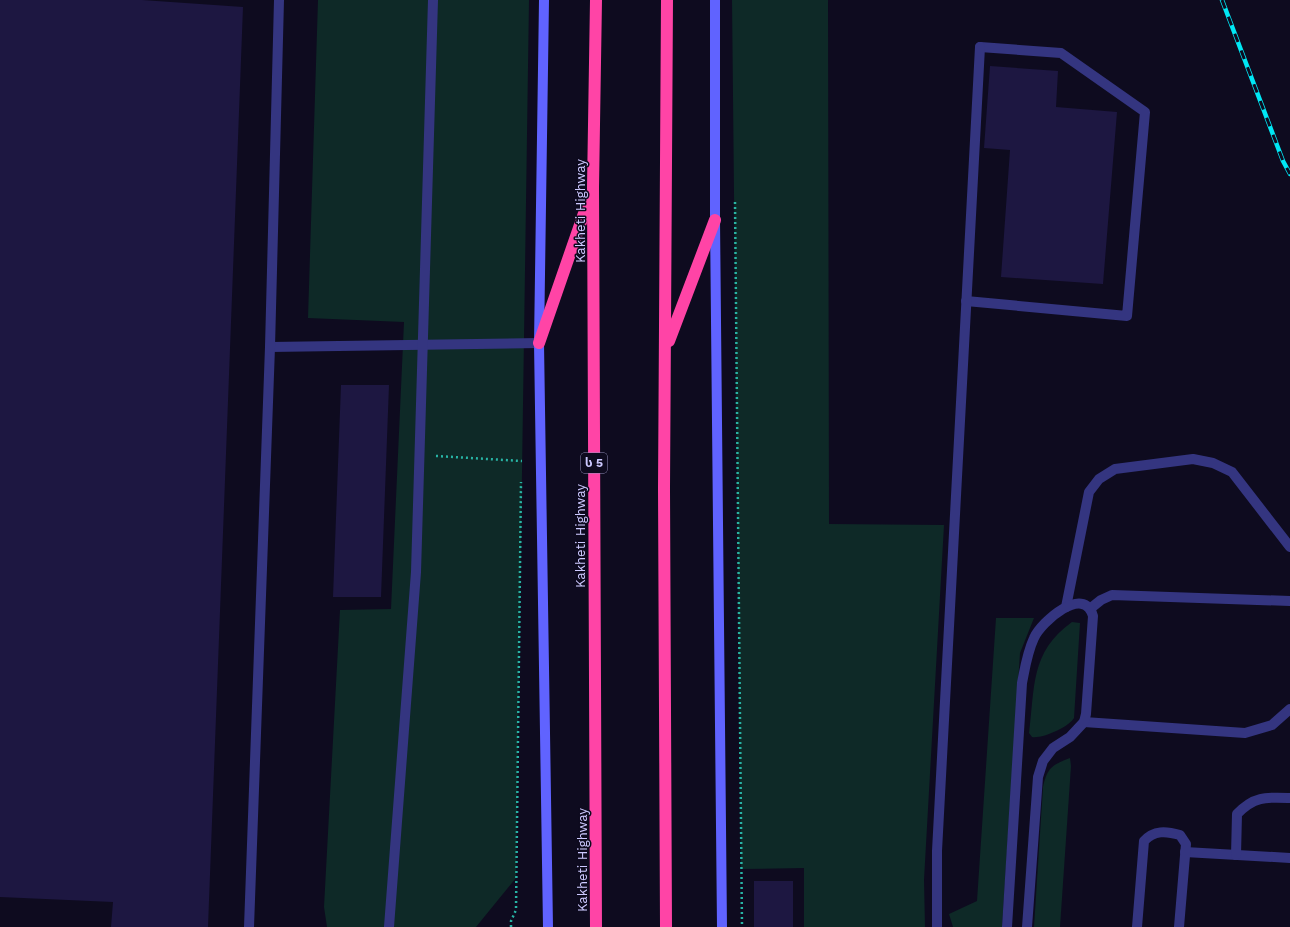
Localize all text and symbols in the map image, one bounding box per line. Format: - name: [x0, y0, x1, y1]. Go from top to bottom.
- street label: Kakheti Highway: [573, 159, 588, 263]
- road number: ს 5: [581, 453, 607, 473]
- street label: Kakheti Highway: [573, 484, 588, 588]
- street label: Kakheti Highway: [575, 808, 590, 912]

